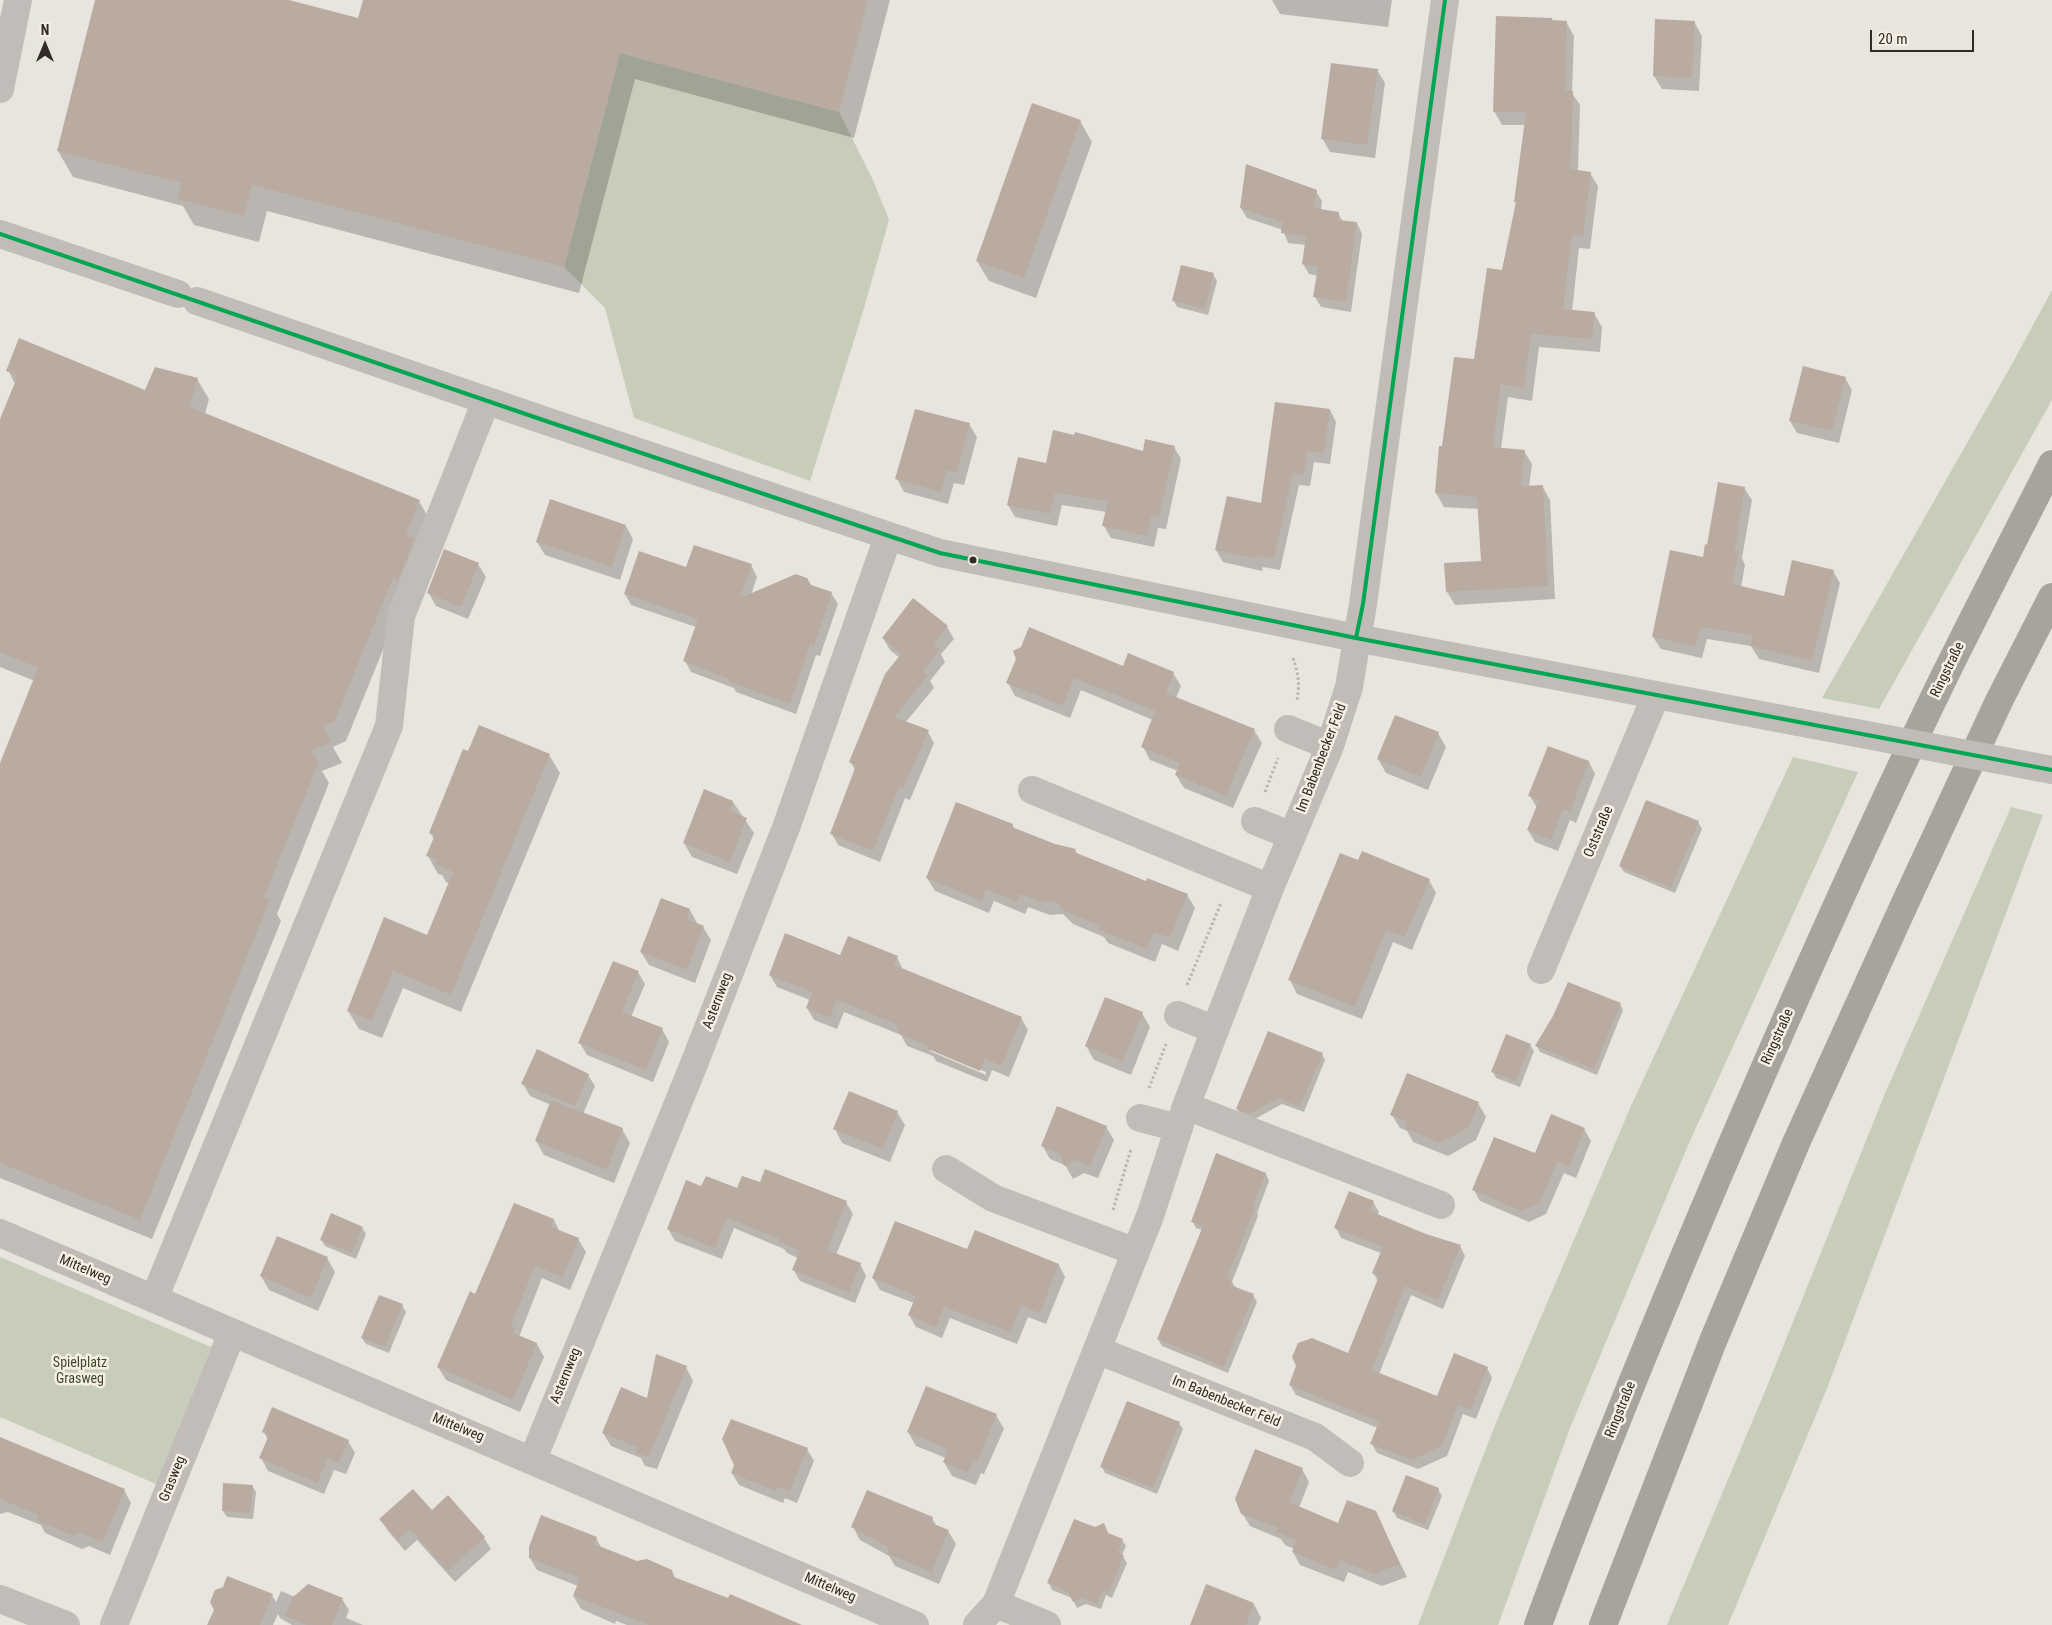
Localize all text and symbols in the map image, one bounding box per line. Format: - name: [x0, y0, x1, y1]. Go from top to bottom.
- north arrow: [20, 20, 70, 70]
- scale bar: [1872, 20, 1976, 52]
- text: N: [41, 22, 49, 38]
- text: 20 m: [1878, 30, 1908, 48]
- unlabelled marker: [968, 555, 978, 565]
- street label: Ringstraße: [1927, 640, 1969, 700]
- street label: Im Babenbecker Feld: [1293, 701, 1351, 815]
- street label: Oststraße: [1581, 804, 1617, 860]
- street label: Asternweg: [700, 971, 736, 1031]
- street label: Ringstraße: [1758, 1006, 1798, 1068]
- street label: Mittelweg: [57, 1252, 113, 1288]
- street label: Asternweg: [547, 1346, 585, 1406]
- park label: Spielplatz Grasweg: [53, 1355, 107, 1388]
- street label: Im Babenbecker Feld: [1169, 1373, 1283, 1431]
- street label: Ringstraße: [1602, 1379, 1640, 1441]
- street label: Mittelweg: [430, 1410, 486, 1446]
- street label: Grasweg: [156, 1454, 190, 1504]
- street label: Mittelweg: [802, 1570, 858, 1606]

